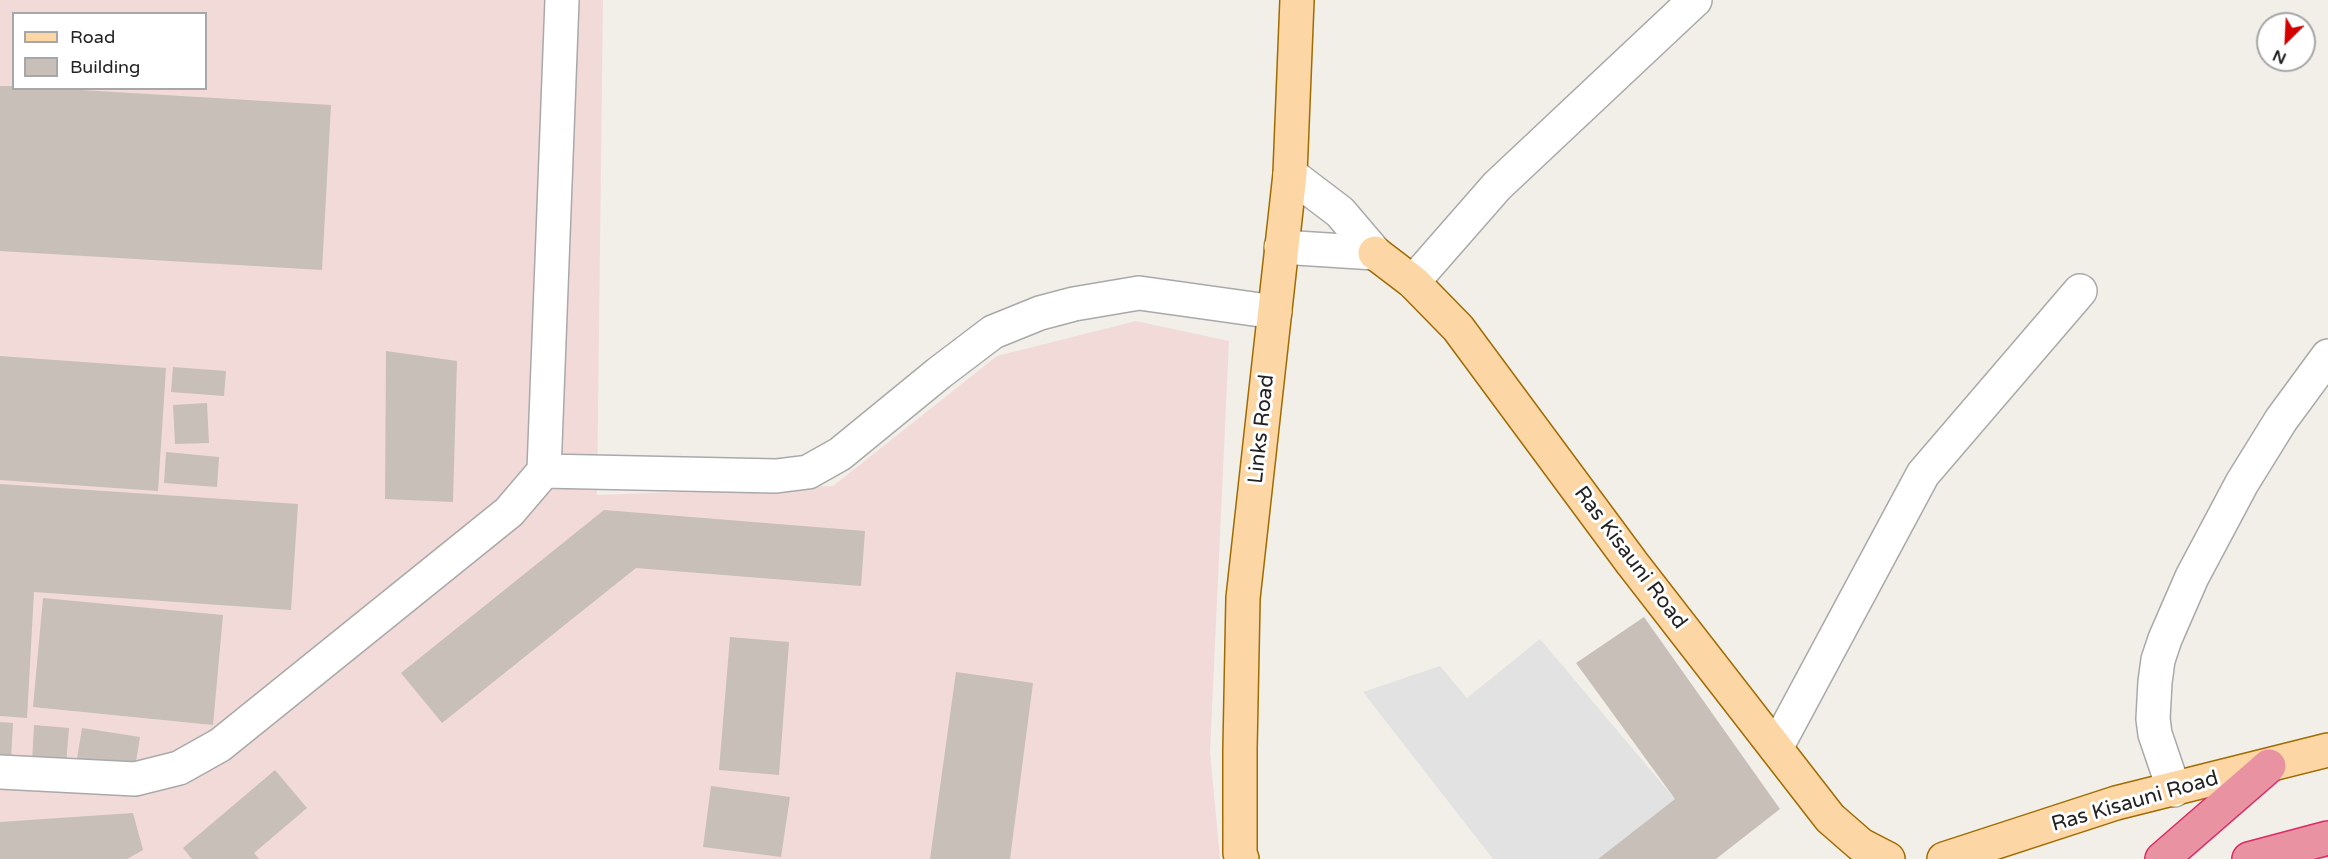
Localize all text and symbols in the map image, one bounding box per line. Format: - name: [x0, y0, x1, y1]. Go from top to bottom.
- legend: [12, 12, 207, 90]
- north arrow: [2256, 12, 2316, 72]
- text: Road: [70, 26, 115, 48]
- text: N: [2270, 45, 2289, 68]
- text: Building: [70, 56, 140, 78]
- street label: Links Road: [1244, 373, 1280, 485]
- street label: Ras Kisauni Road: [1568, 482, 1692, 634]
- street label: Ras Kisauni Road: [2049, 766, 2221, 838]

